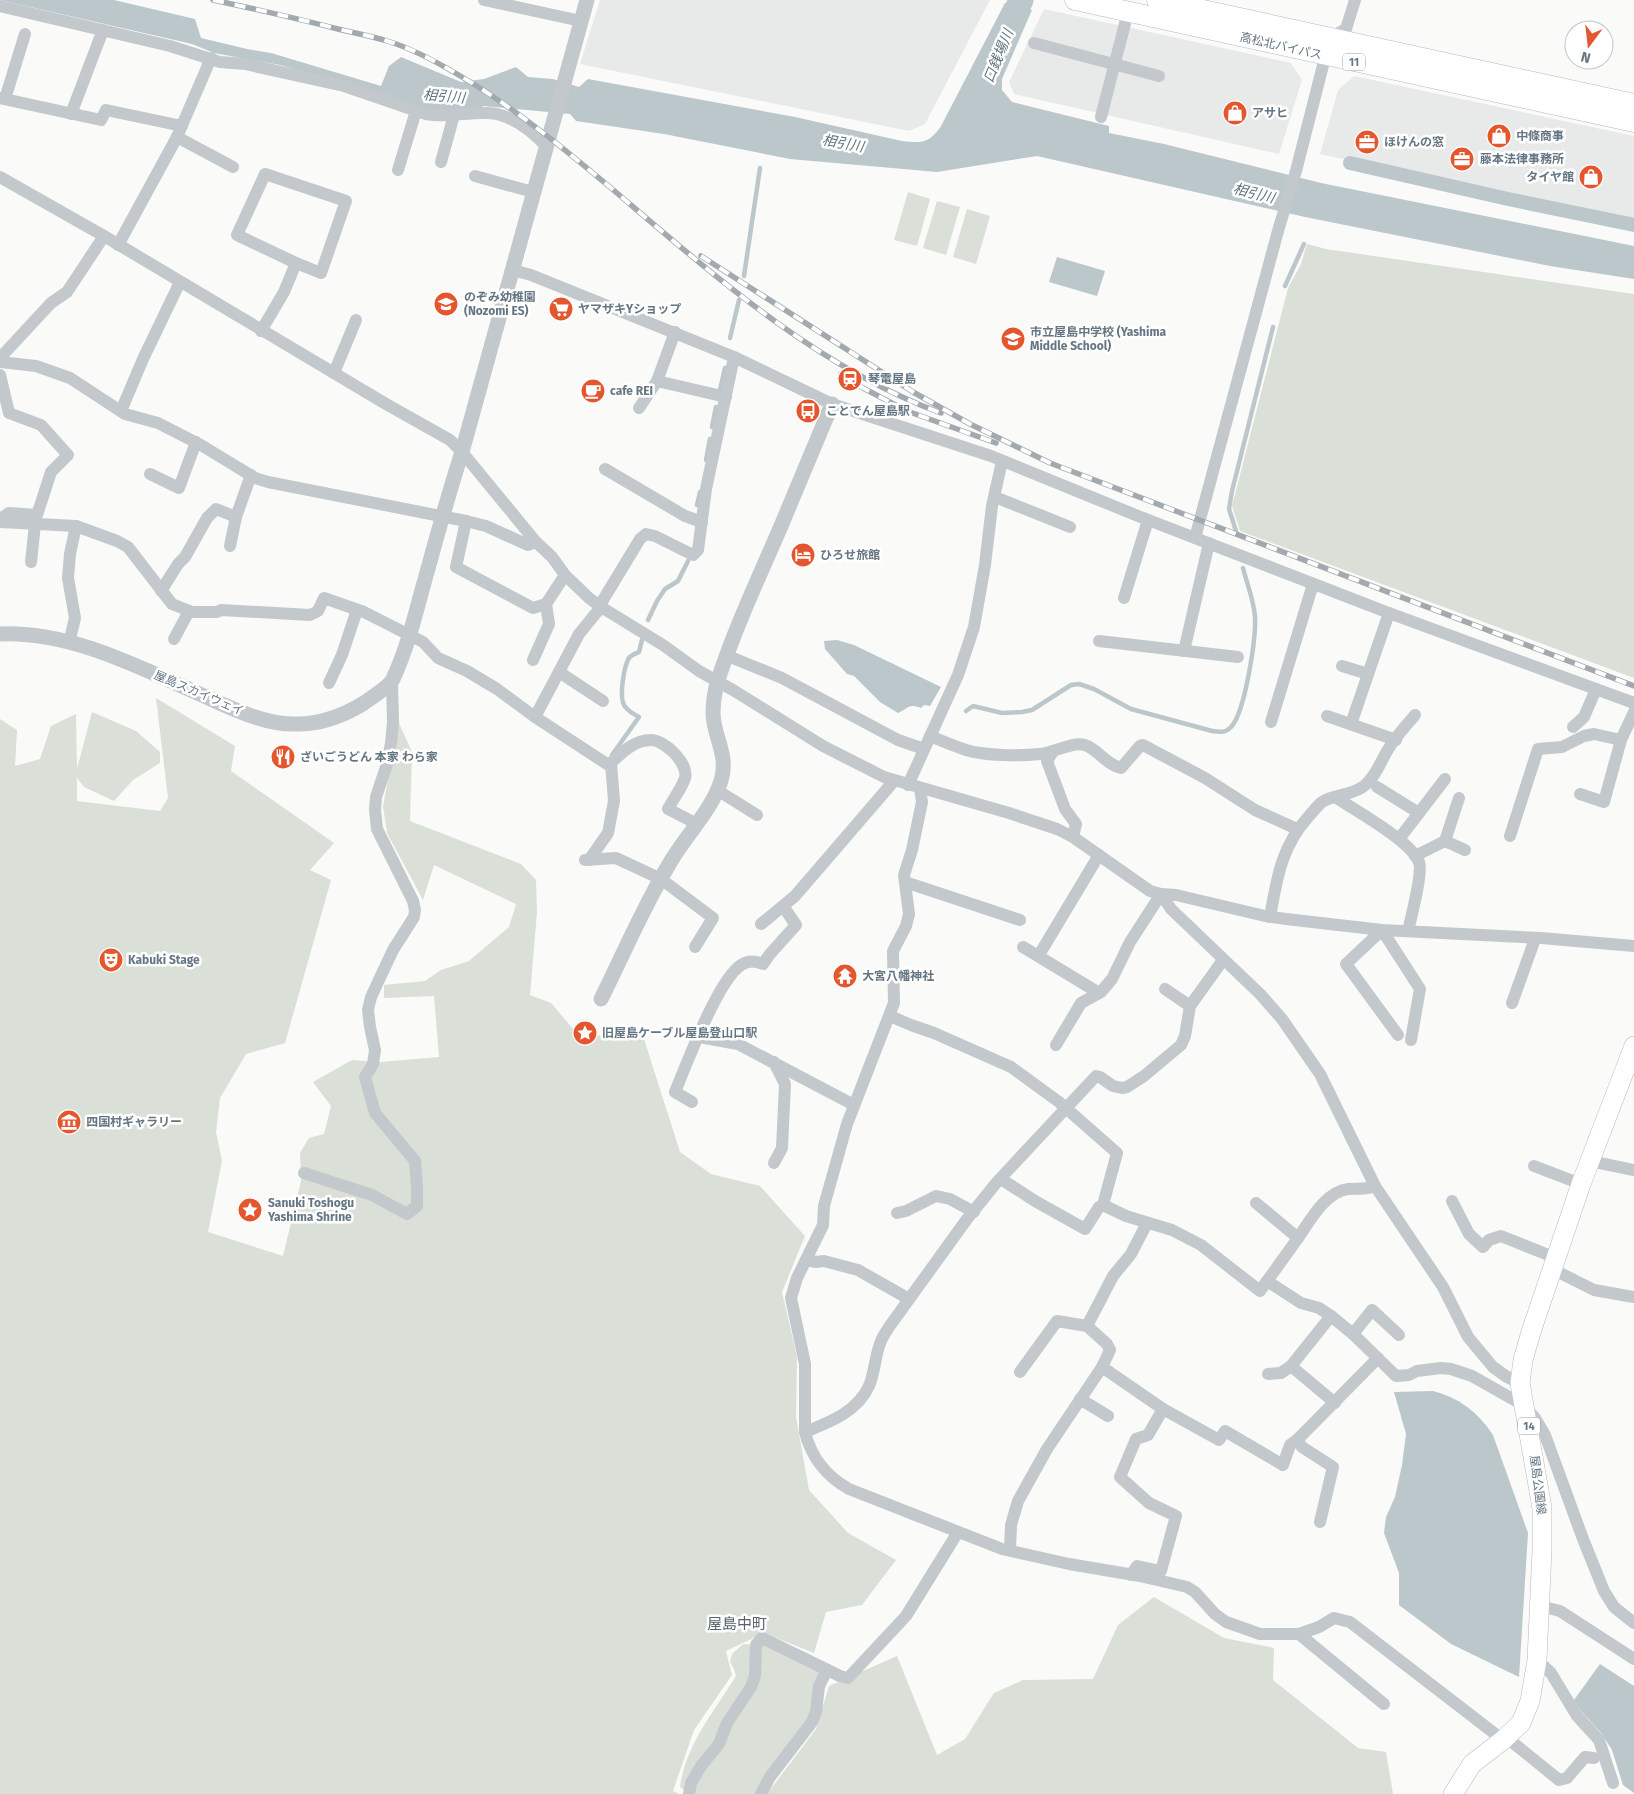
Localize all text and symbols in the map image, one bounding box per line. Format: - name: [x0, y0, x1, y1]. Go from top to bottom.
- north arrow: [1564, 20, 1614, 70]
- water label: 口銭場川: [980, 25, 1018, 85]
- street label: 高松北バイパス: [1239, 30, 1323, 62]
- text: N: [1579, 48, 1592, 66]
- road number: 11: [1343, 54, 1365, 70]
- water label: 相引川: [422, 86, 468, 107]
- shop icon: アサヒ: [1222, 100, 1248, 126]
- place label: アサヒ: [1252, 106, 1288, 120]
- shop icon: 中條商事: [1486, 123, 1512, 149]
- office icon: ほけんの窓: [1354, 129, 1380, 155]
- place label: 中條商事: [1516, 129, 1564, 143]
- water label: 相引川: [821, 131, 867, 156]
- place label: ほけんの窓: [1384, 135, 1444, 149]
- office icon: 藤本法律事務所: [1449, 146, 1475, 172]
- place label: 藤本法律事務所: [1480, 152, 1564, 166]
- shop icon: タイヤ館: [1578, 164, 1604, 190]
- place label: タイヤ館: [1526, 170, 1574, 184]
- water label: 相引川: [1231, 180, 1278, 207]
- place label: のぞみ幼稚園 (Nozomi ES): [464, 290, 536, 318]
- school or university icon: のぞみ幼稚園 (Nozomi ES): [433, 291, 459, 317]
- supermarket icon: ヤマザキYショップ: [548, 296, 574, 322]
- place label: ヤマザキYショップ: [578, 302, 681, 316]
- place label: 市立屋島中学校 (Yashima Middle School): [1030, 325, 1167, 353]
- school or university icon: 市立屋島中学校 (Yashima Middle School): [1000, 326, 1026, 352]
- station icon: 琴電屋島: [837, 366, 863, 392]
- place label: 琴電屋島: [868, 372, 916, 386]
- cafe icon: cafe REI: [580, 378, 606, 404]
- place label: cafe REI: [610, 384, 653, 398]
- bus stop icon: ことでん屋島駅: [795, 398, 821, 424]
- place label: ことでん屋島駅: [826, 404, 910, 418]
- hotel icon: ひろせ旅館: [790, 542, 816, 568]
- place label: ひろせ旅館: [820, 548, 880, 562]
- street label: 屋島スカイウェイ: [152, 668, 246, 718]
- restaurant icon: ざいごうどん 本家 わら家: [270, 744, 296, 770]
- place label: ざいごうどん 本家 わら家: [300, 750, 438, 764]
- theatre icon: Kabuki Stage: [98, 947, 124, 973]
- place label: Kabuki Stage: [128, 953, 200, 967]
- temple icon: 大宮八幡神社: [832, 963, 858, 989]
- place label: 大宮八幡神社: [862, 969, 934, 983]
- place icon: 旧屋島ケーブル屋島登山口駅: [572, 1020, 598, 1046]
- place label: 旧屋島ケーブル屋島登山口駅: [602, 1026, 757, 1040]
- museum icon: 四国村ギャラリー: [56, 1109, 82, 1135]
- place label: 四国村ギャラリー: [86, 1115, 182, 1129]
- place label: Sanuki Toshogu Yashima Shrine: [267, 1196, 354, 1224]
- place icon: Sanuki Toshogu Yashima Shrine: [237, 1197, 263, 1223]
- road number: 14: [1518, 1418, 1540, 1434]
- street label: 屋島公園線: [1527, 1454, 1549, 1516]
- district label: 屋島中町: [707, 1615, 767, 1633]

